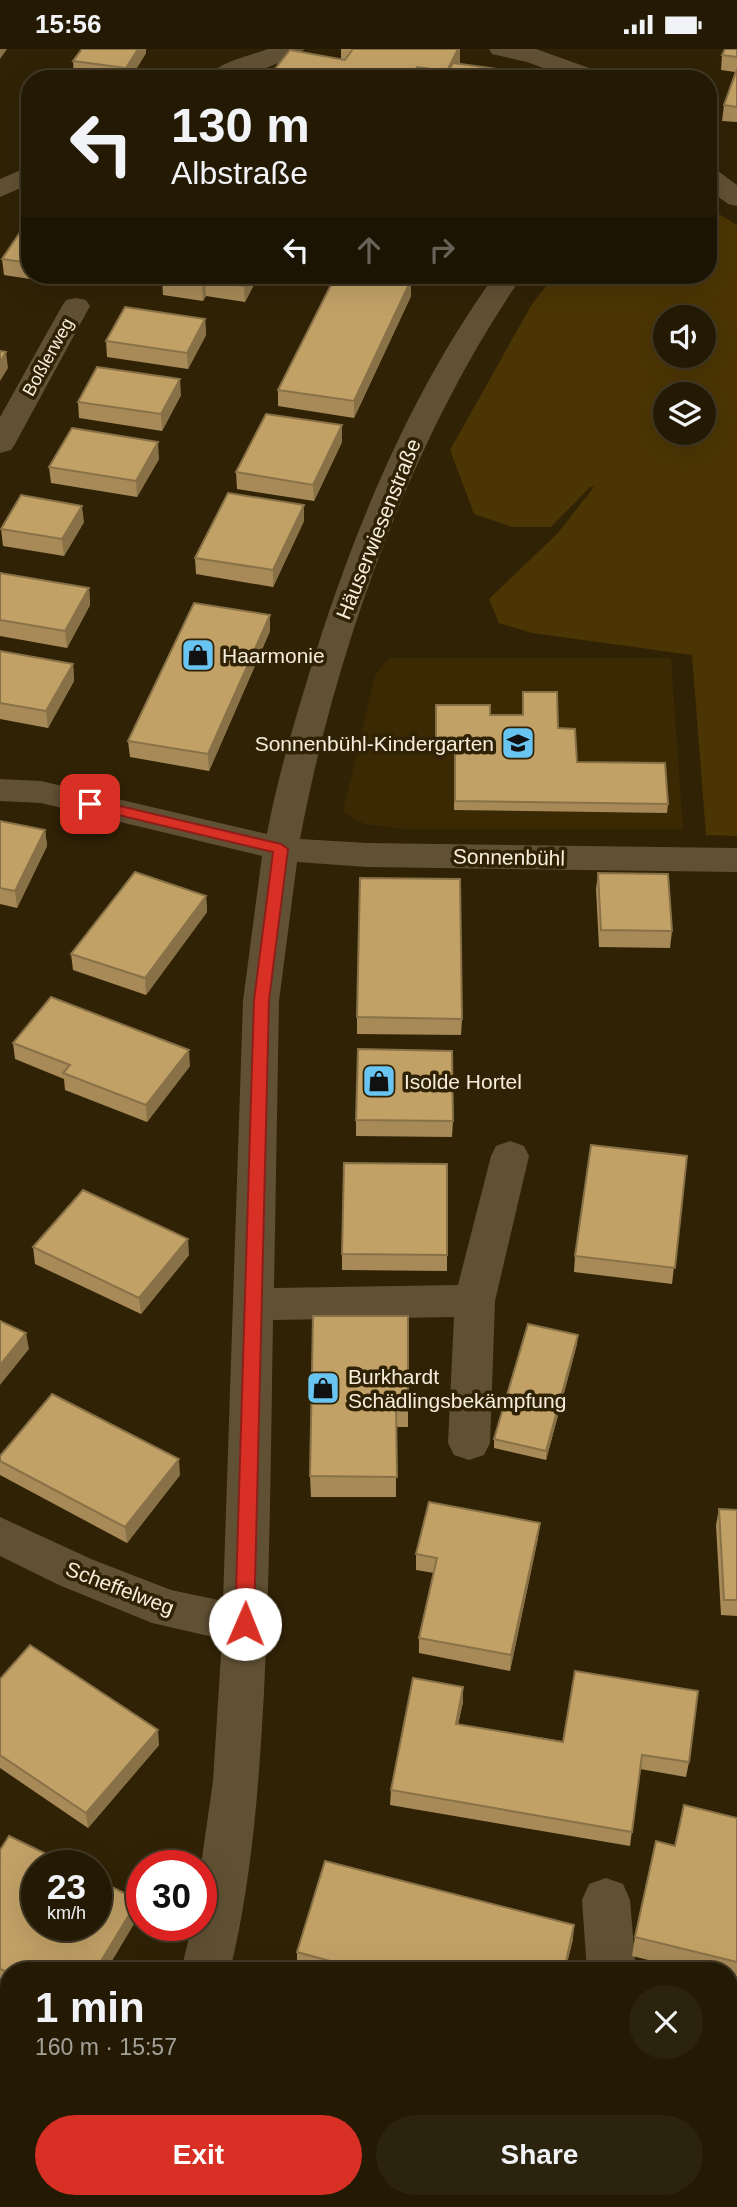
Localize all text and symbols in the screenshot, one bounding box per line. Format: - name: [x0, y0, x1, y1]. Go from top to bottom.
- text: 15:56: [35, 9, 102, 39]
- icon: left: [56, 98, 147, 189]
- text: 130 m: [171, 98, 310, 152]
- text: Albstraße: [171, 155, 308, 191]
- icon: left: [277, 231, 315, 269]
- icon: ahead: [350, 231, 388, 269]
- icon: right: [423, 231, 461, 269]
- map controls: [653, 305, 716, 445]
- button: sound: [653, 305, 716, 368]
- street label: Boßlerweg: [18, 315, 78, 399]
- button: layers: [653, 382, 716, 445]
- street label: Häuserwiesenstraße: [331, 435, 425, 623]
- shop icon: Haarmonie: [179, 636, 217, 674]
- place label: Haarmonie: [222, 644, 325, 667]
- school or university icon: Sonnenbühl-Kindergarten: [499, 724, 537, 762]
- place label: Sonnenbühl-Kindergarten: [255, 732, 494, 755]
- pin: [60, 774, 120, 834]
- icon: arrive: [71, 785, 109, 823]
- street label: Sonnenbühl: [453, 845, 565, 869]
- shop icon: Isolde Hortel: [360, 1062, 398, 1100]
- place label: Isolde Hortel: [404, 1070, 522, 1093]
- place label: Burkhardt Schädlingsbekämpfung: [348, 1365, 566, 1412]
- shop icon: Burkhardt Schädlingsbekämpfung: [304, 1369, 342, 1407]
- street label: Scheffelweg: [63, 1557, 177, 1619]
- position arrow: [208, 1587, 282, 1661]
- speed limit sign: 30: [126, 1850, 217, 1941]
- text: 23: [47, 1867, 86, 1906]
- text: km/h: [47, 1903, 86, 1923]
- text: 1 min: [35, 1984, 145, 2031]
- button: close: [629, 1985, 703, 2059]
- text: 160 m · 15:57: [35, 2034, 177, 2060]
- button: Exit: [35, 2115, 362, 2195]
- button: Share: [376, 2115, 703, 2195]

